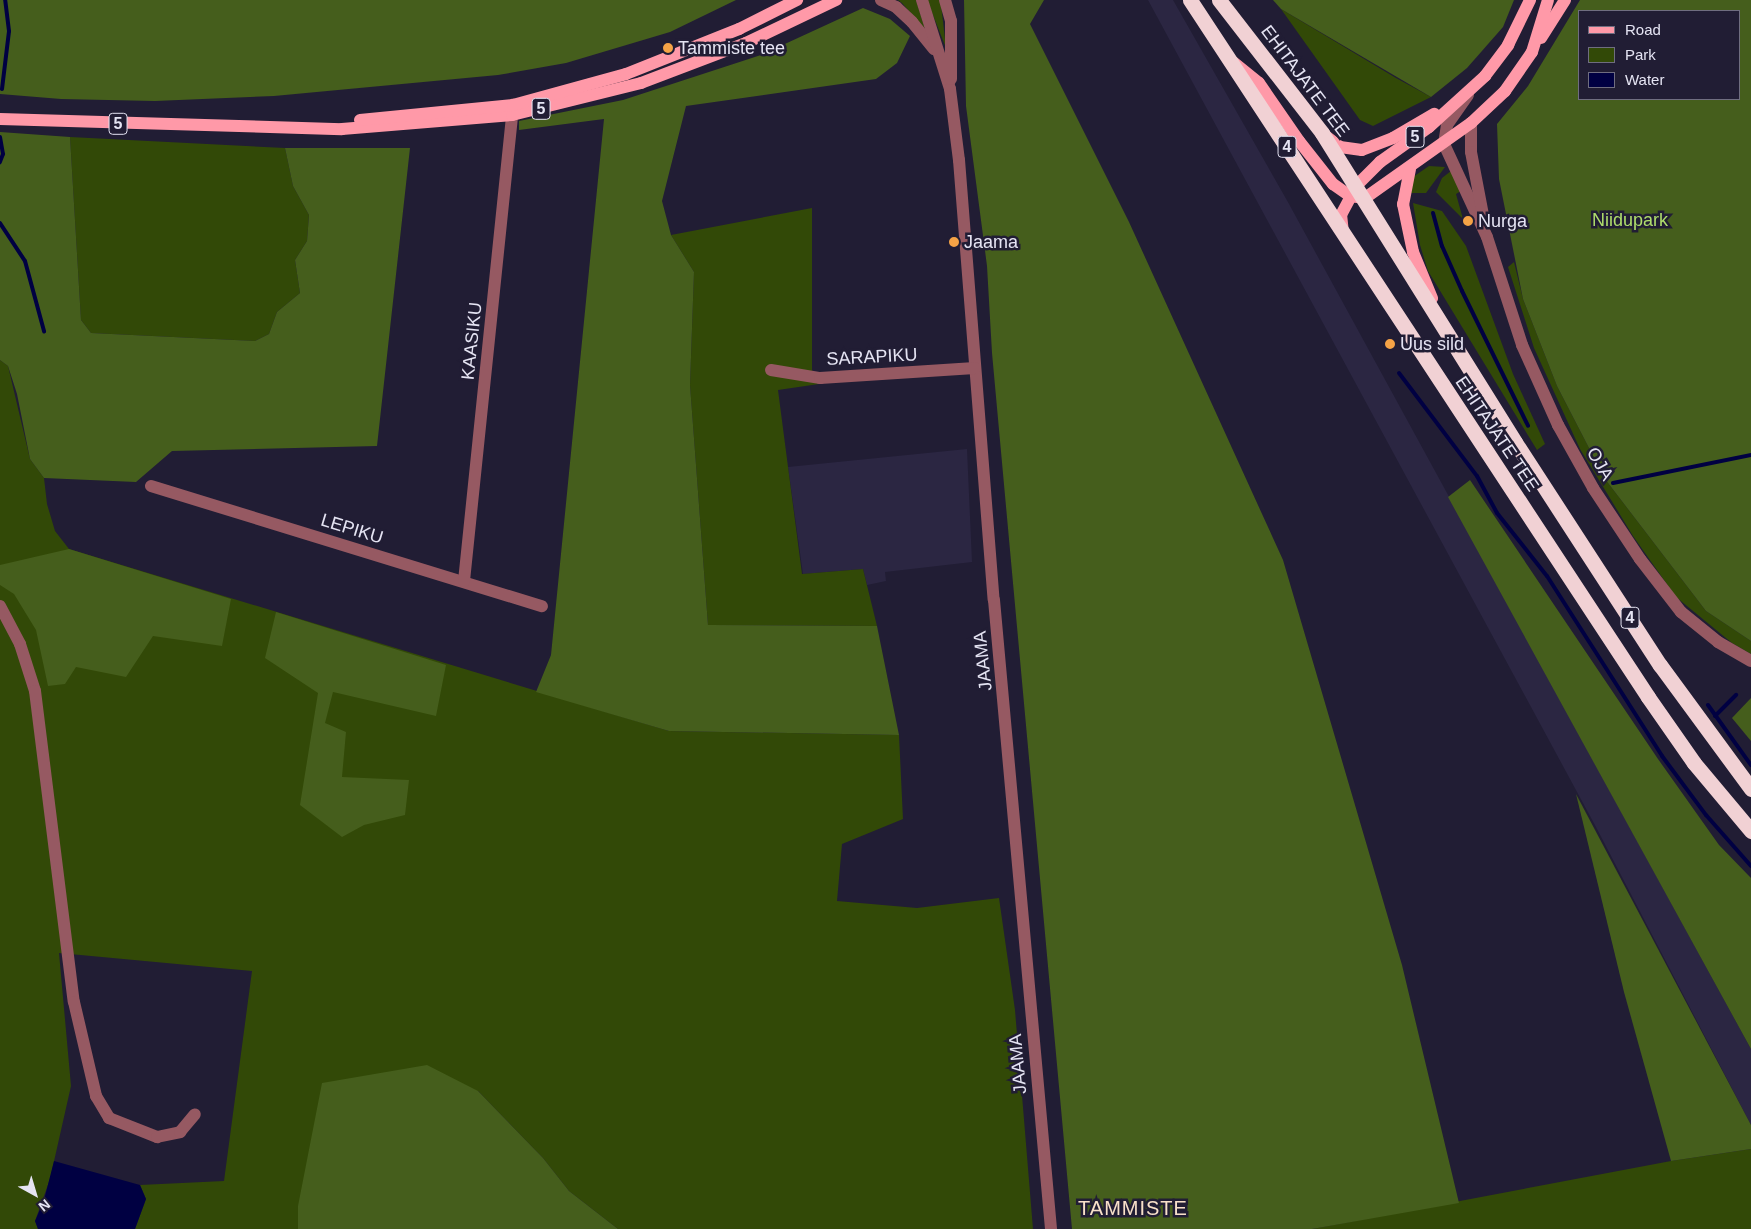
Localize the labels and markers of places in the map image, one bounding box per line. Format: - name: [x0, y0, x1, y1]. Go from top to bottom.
- place label: Tammiste tee: [678, 37, 785, 59]
- marker: Tammiste tee: [662, 42, 674, 54]
- place label: Nurga: [1478, 210, 1527, 232]
- marker: Nurga: [1462, 215, 1474, 227]
- place label: Jaama: [964, 231, 1018, 253]
- marker: Jaama: [948, 236, 960, 248]
- place label: Uus sild: [1400, 333, 1464, 355]
- marker: Uus sild: [1384, 338, 1396, 350]

